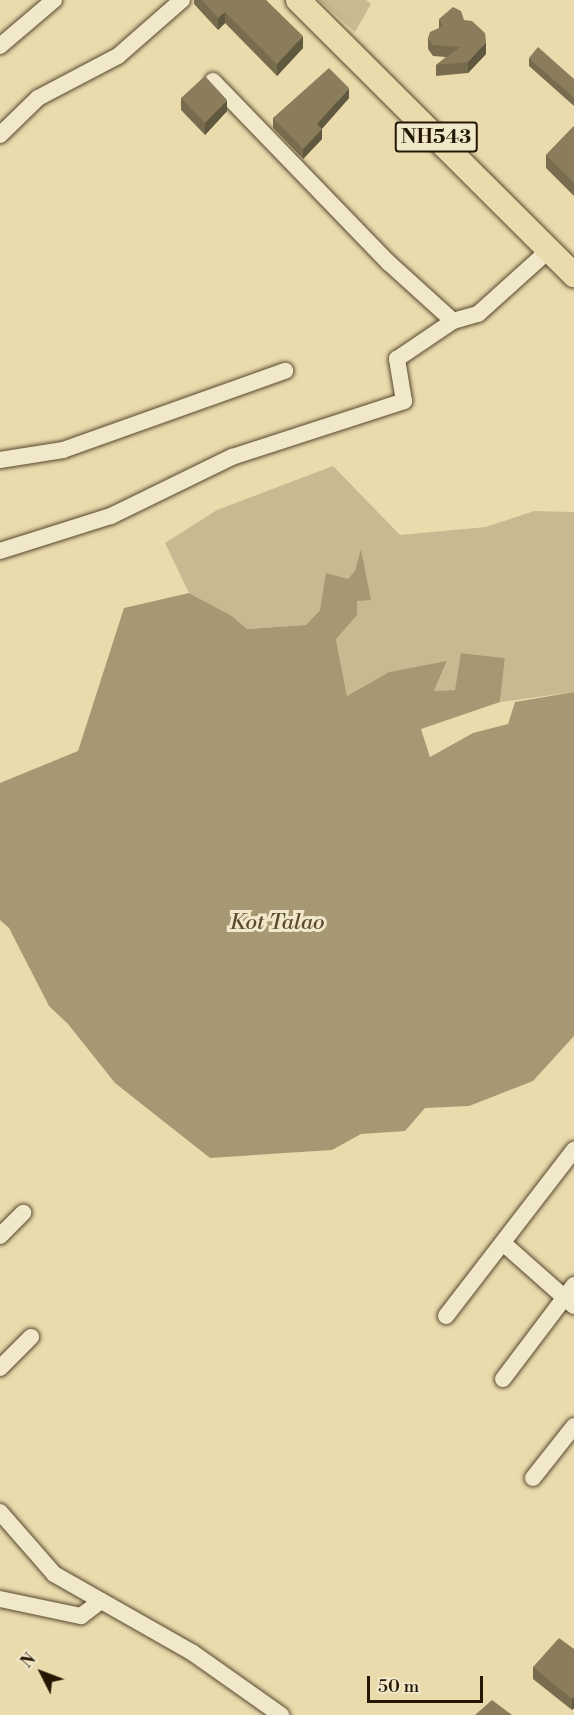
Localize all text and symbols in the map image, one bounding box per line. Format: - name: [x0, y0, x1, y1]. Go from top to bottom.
- road number: NH543: [394, 120, 478, 154]
- water label: Kot Talao: [230, 910, 324, 936]
- north arrow: [12, 1643, 72, 1703]
- text: N: [17, 1650, 40, 1672]
- scale bar: [370, 1664, 486, 1702]
- text: 50 m: [378, 1675, 419, 1698]

